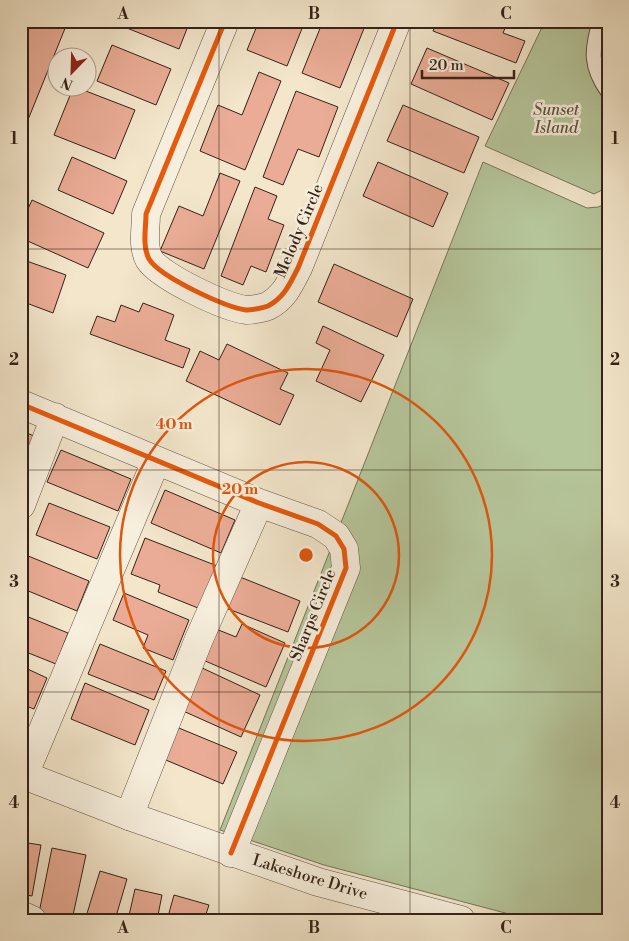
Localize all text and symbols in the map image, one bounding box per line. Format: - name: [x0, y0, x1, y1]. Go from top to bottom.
- text: A: [116, 4, 129, 24]
- text: B: [308, 4, 320, 24]
- text: C: [500, 4, 512, 24]
- north arrow: [48, 48, 98, 98]
- scale bar: [422, 48, 514, 80]
- text: 20 m: [429, 56, 464, 75]
- text: N: [59, 73, 76, 93]
- park label: Sunset Island: [533, 100, 580, 138]
- text: 1: [10, 129, 18, 149]
- text: 1: [611, 129, 619, 149]
- street label: Melody Circle: [270, 181, 328, 281]
- text: 2: [9, 350, 19, 370]
- text: 2: [610, 350, 620, 370]
- text: 40 m: [155, 415, 193, 434]
- text: 20 m: [222, 480, 259, 499]
- centre of rings: [297, 546, 315, 564]
- street label: Sharps Circle: [285, 566, 341, 664]
- text: 3: [9, 572, 19, 592]
- text: 3: [610, 572, 620, 592]
- text: 4: [9, 793, 20, 813]
- text: 4: [610, 793, 621, 813]
- street label: Lakeshore Drive: [250, 850, 370, 904]
- text: A: [116, 918, 129, 938]
- text: B: [308, 918, 320, 938]
- text: C: [500, 918, 512, 938]

